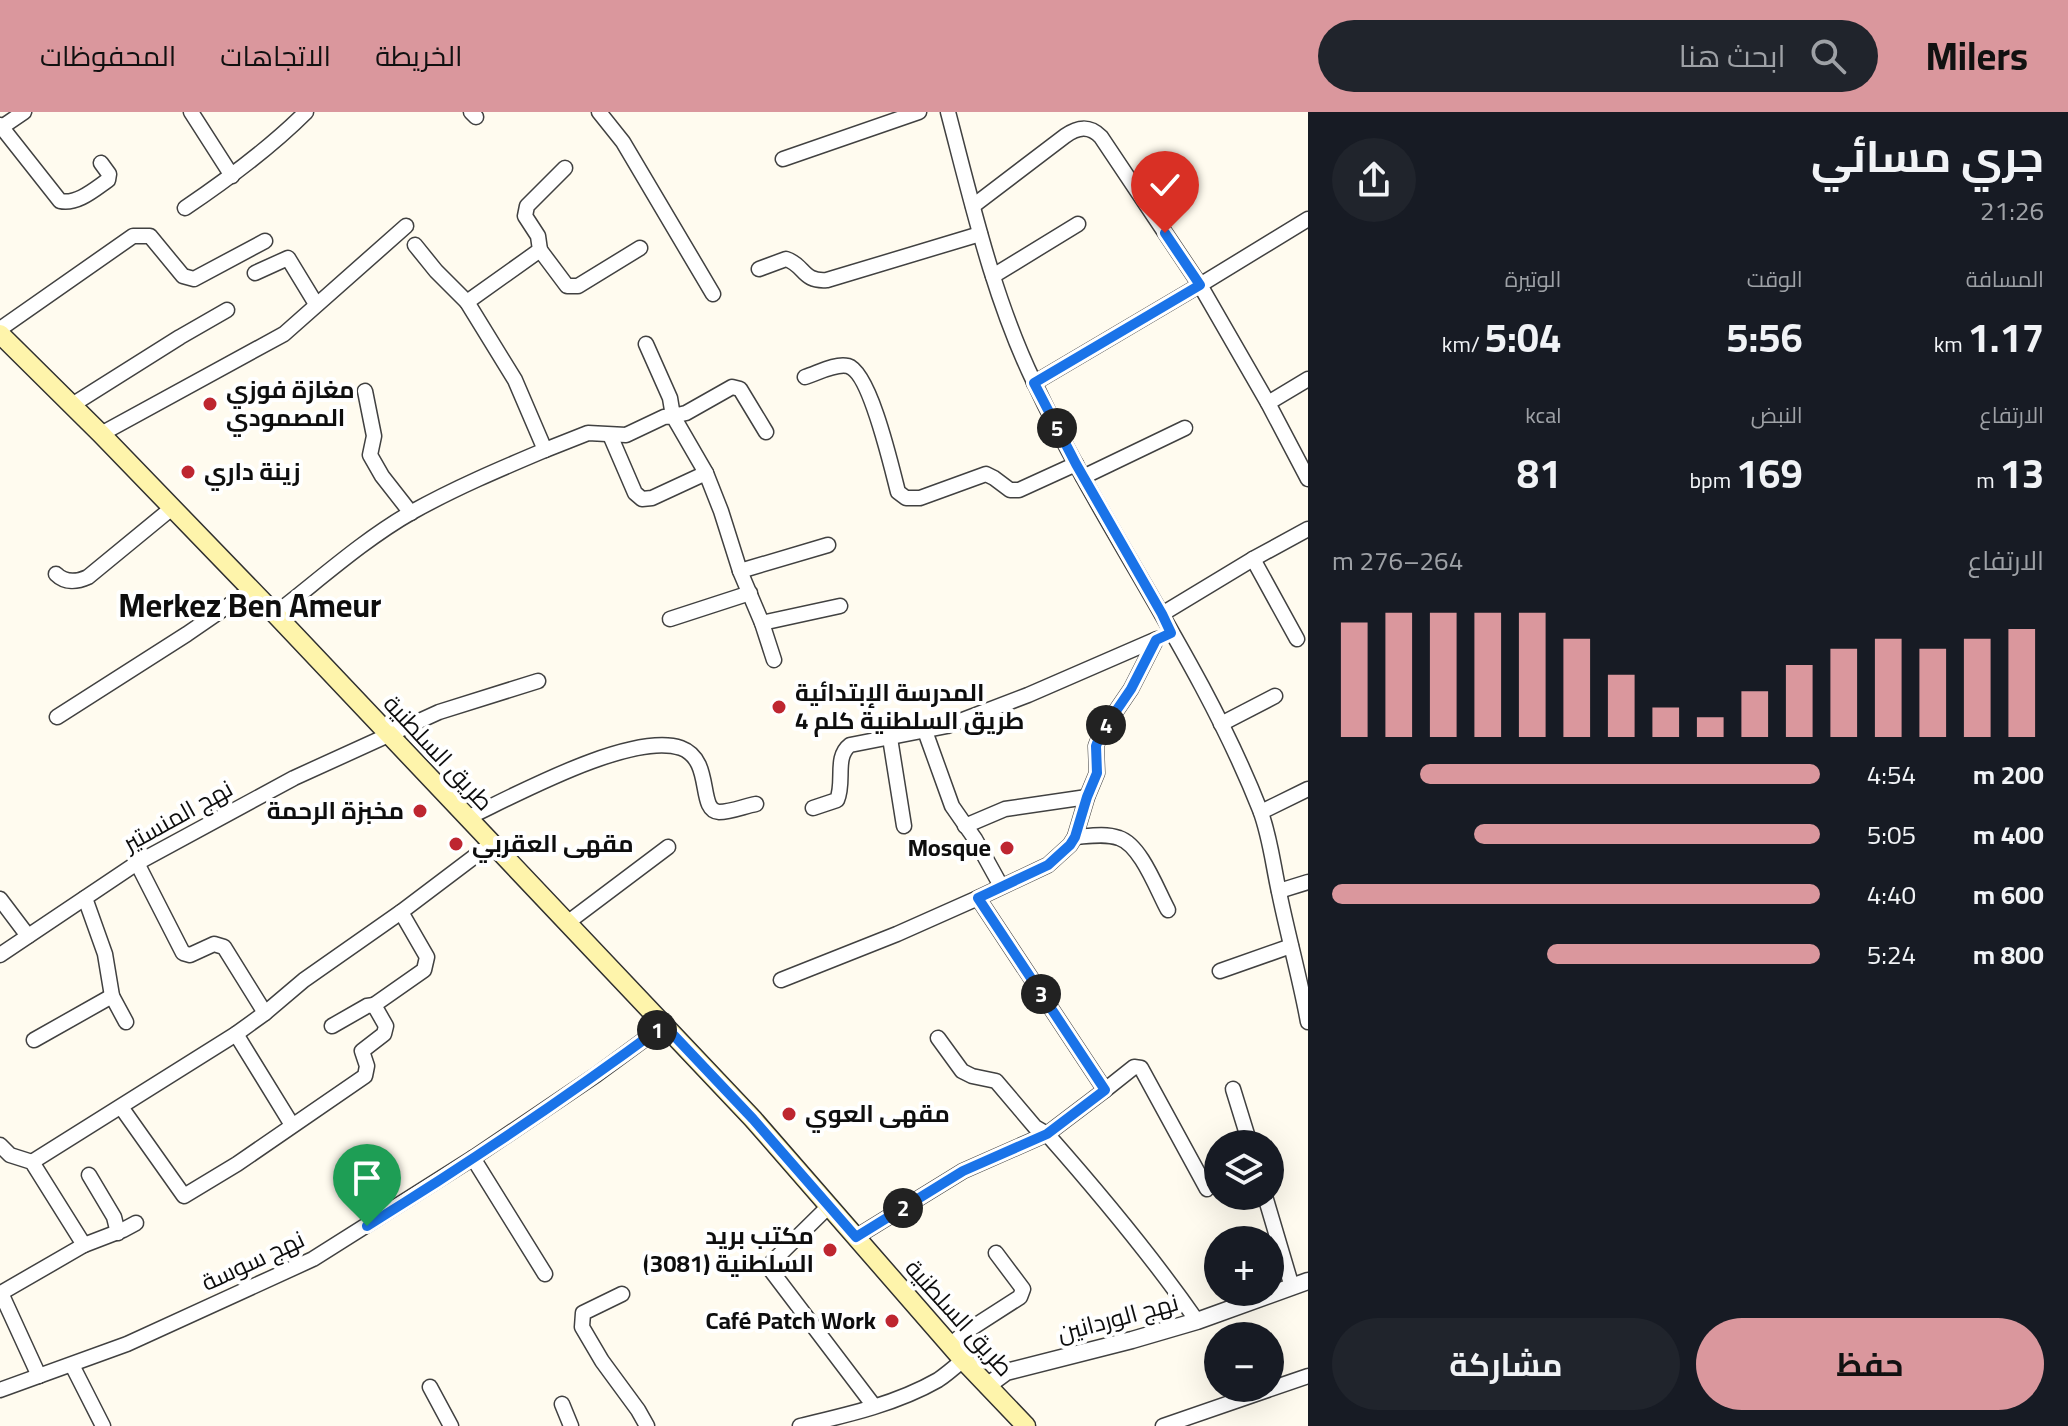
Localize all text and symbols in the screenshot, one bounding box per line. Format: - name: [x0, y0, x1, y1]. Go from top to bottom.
- search box: [1318, 20, 1878, 92]
- text: Milers: [1926, 20, 2028, 92]
- text: ابحث هنا: [1679, 28, 1786, 84]
- text: المحفوظات: [40, 30, 176, 82]
- text: الاتجاهات: [220, 30, 331, 82]
- text: الخريطة: [375, 30, 463, 82]
- icon: search: [1806, 34, 1850, 78]
- text: جري مسائي: [1811, 115, 2044, 197]
- button: share: [1332, 138, 1416, 222]
- pin: [1131, 151, 1199, 233]
- icon: check: [1143, 163, 1187, 207]
- text: 21:26: [1980, 186, 2044, 235]
- text: الوتيرة: [1505, 258, 1561, 300]
- text: الوقت: [1747, 258, 1803, 300]
- text: المسافة: [1966, 258, 2044, 300]
- text: 5:04: [1485, 300, 1561, 375]
- text: 5:56: [1726, 300, 1803, 375]
- text: 1.17: [1968, 300, 2044, 375]
- text: /km: [1442, 323, 1485, 365]
- text: km: [1934, 323, 1968, 365]
- place label: مغازة فوزي المصمودي: [226, 367, 355, 440]
- text: kcal: [1525, 394, 1561, 436]
- text: النبض: [1751, 394, 1803, 436]
- text: الارتفاع: [1980, 394, 2044, 436]
- marker: مغازة فوزي المصمودي: [201, 395, 219, 413]
- text: 5: [1051, 407, 1063, 449]
- pin: 5: [1037, 408, 1077, 448]
- text: 81: [1517, 436, 1561, 511]
- text: 169: [1736, 436, 1803, 511]
- text: 13: [2000, 436, 2044, 511]
- place label: زينة داري: [204, 449, 300, 494]
- text: bpm: [1689, 459, 1736, 501]
- text: m: [1976, 459, 2000, 501]
- marker: زينة داري: [179, 463, 197, 481]
- text: 264–276 m: [1332, 536, 1463, 585]
- text: الارتفاع: [1968, 536, 2044, 585]
- district label: Merkez Ben Ameur: [119, 575, 381, 635]
- place label: المدرسة الإبتدائية طريق السلطنية كلم 4: [795, 670, 1024, 743]
- street label: طريق السلطنية: [372, 684, 505, 822]
- marker: المدرسة الإبتدائية طريق السلطنية كلم 4: [770, 698, 788, 716]
- text: 4: [1100, 704, 1112, 746]
- pin: 4: [1086, 705, 1126, 745]
- text: 4:54: [1867, 750, 1916, 799]
- text: 200 m: [1973, 750, 2044, 799]
- street label: نهج المنستير: [112, 767, 242, 866]
- place label: مخبزة الرحمة: [267, 788, 404, 833]
- marker: مخبزة الرحمة: [411, 802, 429, 820]
- text: 5:05: [1867, 810, 1916, 859]
- text: 400 m: [1973, 810, 2044, 859]
- place label: مقهى العقربي: [472, 821, 634, 866]
- place label: Mosque: [908, 825, 991, 870]
- marker: مقهى العقربي: [447, 835, 465, 853]
- marker: Mosque: [998, 839, 1016, 857]
- text: 4:40: [1867, 870, 1916, 919]
- text: 600 m: [1973, 870, 2044, 919]
- text: 5:24: [1867, 930, 1916, 979]
- text: 800 m: [1973, 930, 2044, 979]
- text: 3: [1035, 973, 1047, 1015]
- pin: 3: [1021, 974, 1061, 1014]
- text: 1: [651, 1009, 663, 1051]
- pin: 1: [637, 1010, 677, 1050]
- place label: مقهى العوي: [805, 1091, 950, 1136]
- marker: مقهى العوي: [780, 1105, 798, 1123]
- map controls: [1204, 1130, 1284, 1402]
- button: layers: [1204, 1130, 1284, 1210]
- pin: [333, 1144, 401, 1226]
- icon: arrive: [345, 1156, 389, 1200]
- text: 2: [897, 1187, 909, 1229]
- pin: 2: [883, 1188, 923, 1228]
- place label: مكتب بريد السلطنية (3081): [643, 1213, 814, 1286]
- street label: نهج سوسة: [193, 1217, 312, 1304]
- button: +: [1204, 1226, 1284, 1306]
- marker: مكتب بريد السلطنية (3081): [821, 1241, 839, 1259]
- street label: طريق السلطنية: [893, 1248, 1025, 1387]
- street label: نهج الوردانين: [1052, 1280, 1184, 1355]
- place label: Café Patch Work: [705, 1298, 876, 1343]
- marker: Café Patch Work: [883, 1312, 901, 1330]
- button: مشاركة: [1332, 1318, 1680, 1410]
- button: حفظ: [1696, 1318, 2044, 1410]
- button: −: [1204, 1322, 1284, 1402]

